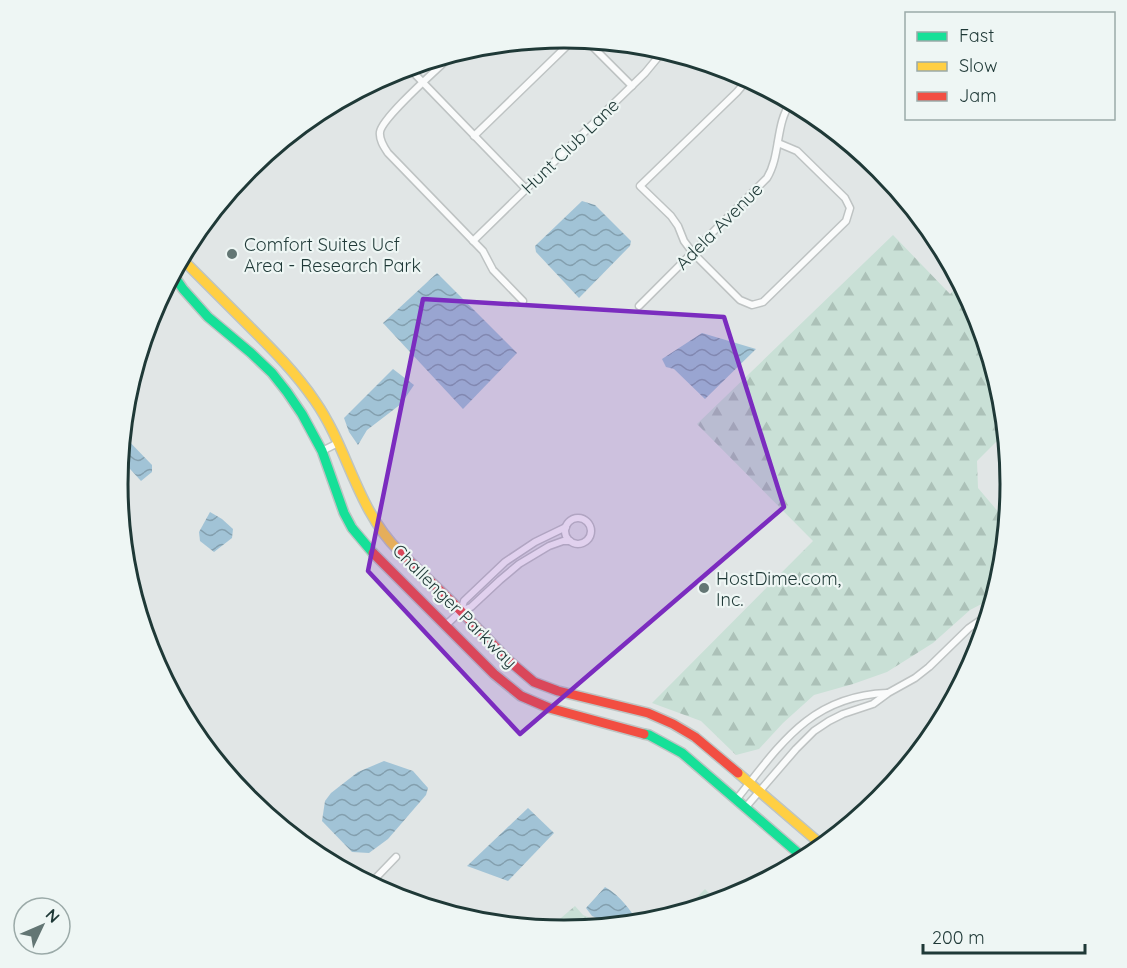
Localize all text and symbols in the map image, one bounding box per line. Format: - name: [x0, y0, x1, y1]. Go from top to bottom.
- legend: [905, 12, 1115, 120]
- text: Fast: [959, 24, 994, 47]
- text: Slow: [959, 54, 997, 77]
- text: Jam: [959, 84, 997, 107]
- street label: Hunt Club Lane: [516, 93, 624, 199]
- street label: Adela Avenue: [670, 177, 768, 275]
- place label: Comfort Suites Ucf Area - Research Park: [244, 233, 421, 277]
- marker: Comfort Suites Ucf Area - Research Park: [225, 247, 239, 261]
- street label: Challenger Parkway: [388, 539, 522, 673]
- place label: HostDime.com, Inc.: [716, 567, 841, 611]
- marker: HostDime.com, Inc.: [697, 581, 711, 595]
- north arrow: [12, 896, 72, 956]
- text: N: [42, 904, 64, 927]
- scale bar: [923, 917, 1085, 955]
- text: 200 m: [932, 926, 985, 949]

